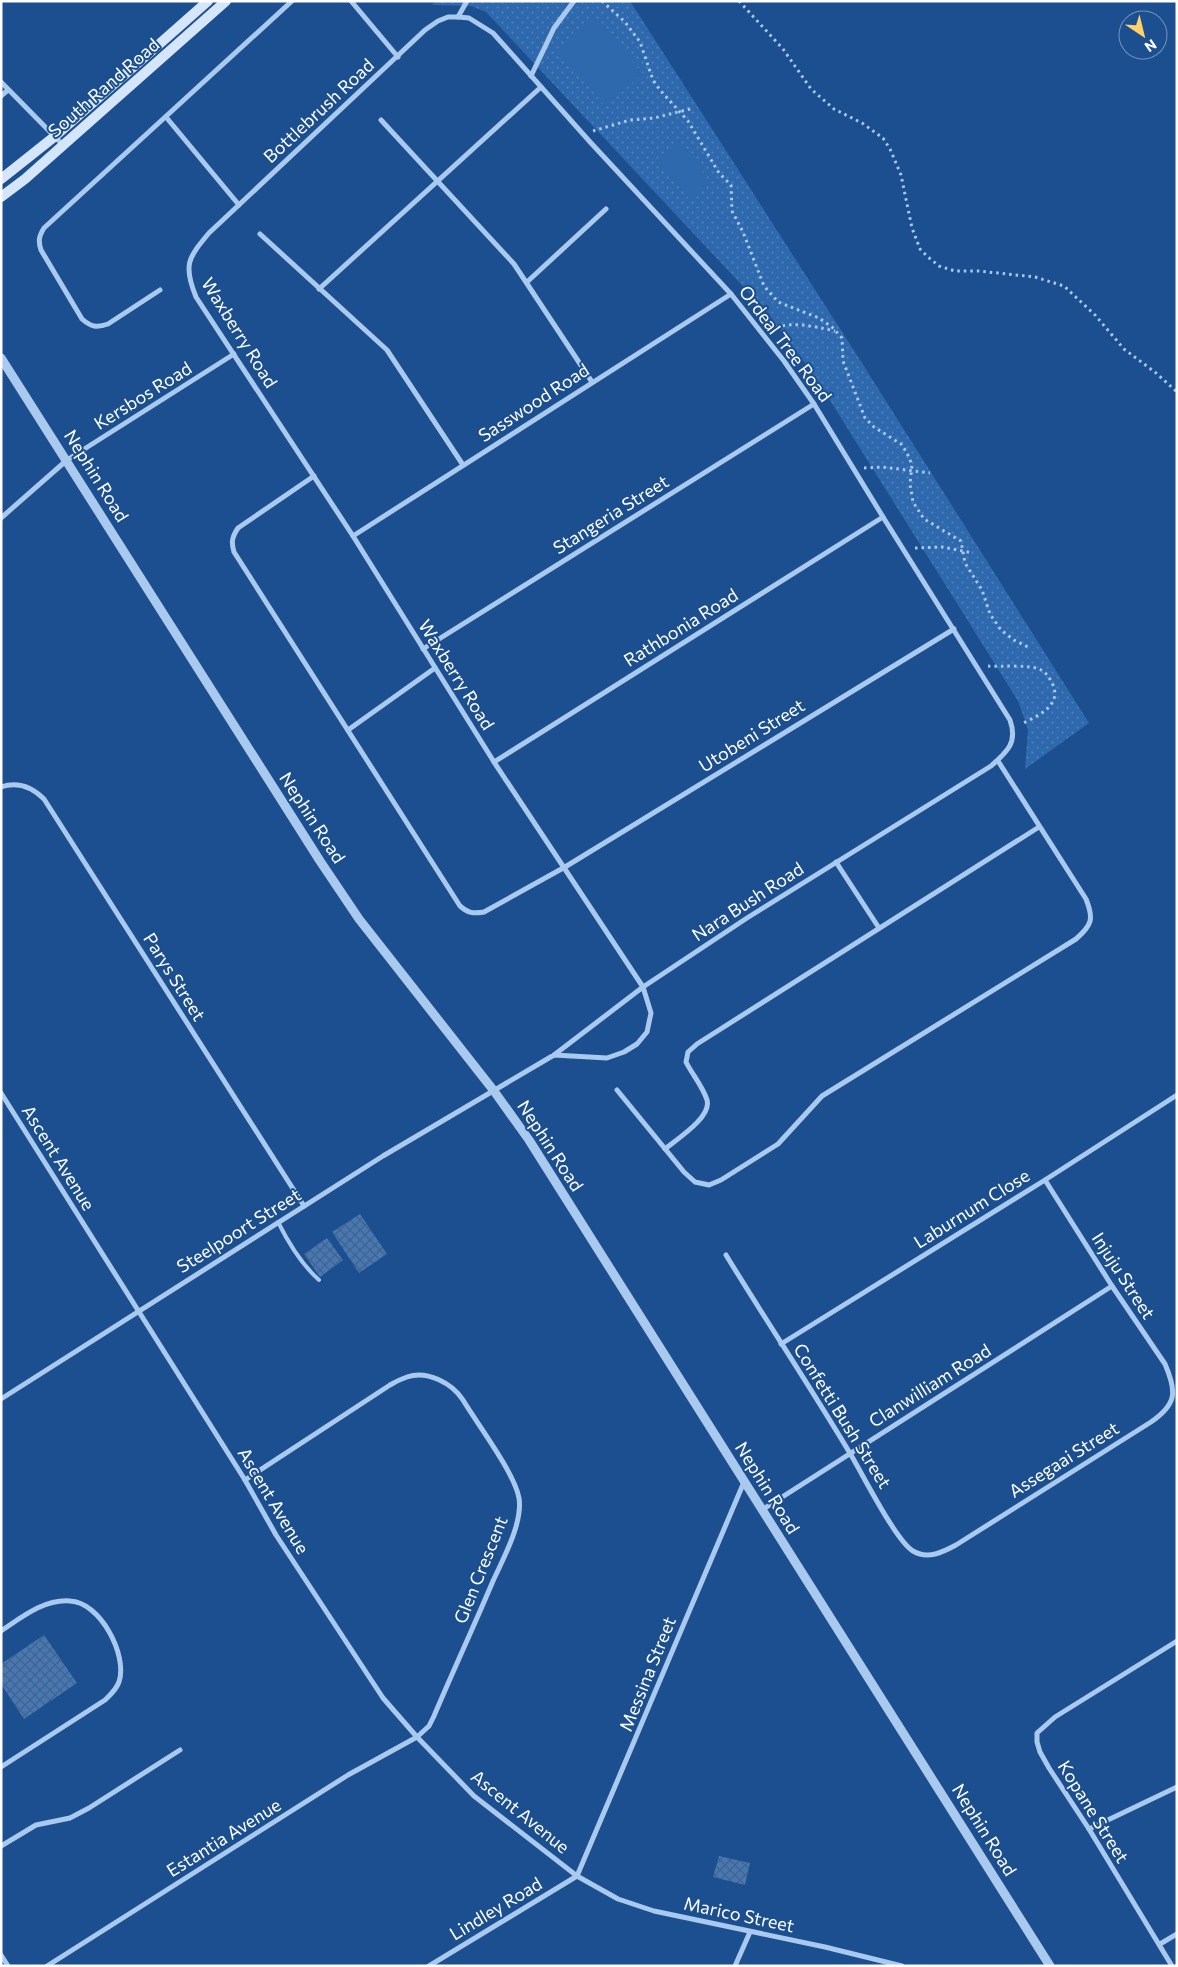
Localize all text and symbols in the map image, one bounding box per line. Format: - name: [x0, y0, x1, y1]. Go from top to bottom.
- north arrow: [1118, 10, 1168, 60]
- street label: South Rand Road: [43, 33, 163, 142]
- text: N: [1142, 36, 1160, 56]
- street label: Bottlebrush Road: [259, 53, 378, 167]
- street label: Waxberry Road: [197, 273, 282, 392]
- street label: Ordeal Tree Road: [735, 281, 837, 406]
- street label: Kersbos Road: [90, 356, 195, 434]
- street label: Sasswood Road: [474, 358, 593, 446]
- street label: Nephin Road: [60, 425, 134, 526]
- street label: Stangeria Street: [549, 470, 672, 558]
- street label: Rathbonia Road: [619, 583, 742, 671]
- street label: Waxberry Road: [414, 615, 499, 734]
- street label: Utobeni Street: [695, 694, 808, 776]
- street label: Nephin Road: [275, 768, 351, 867]
- street label: Nara Bush Road: [688, 857, 807, 945]
- street label: Parys Street: [139, 928, 211, 1025]
- street label: Nephin Road: [513, 1096, 589, 1195]
- street label: Ascent Avenue: [18, 1101, 100, 1214]
- street label: Laburnum Close: [910, 1164, 1033, 1253]
- street label: Steelpoort Street: [172, 1183, 305, 1277]
- street label: Injuju Street: [1088, 1228, 1160, 1323]
- street label: Confetti Bush Street: [789, 1339, 896, 1492]
- street label: Clanwilliam Road: [864, 1339, 995, 1432]
- street label: Assegaai Street: [1004, 1417, 1123, 1502]
- street label: Nephin Road: [731, 1437, 805, 1538]
- street label: Ascent Avenue: [233, 1443, 314, 1558]
- street label: Glen Crescent: [449, 1513, 512, 1627]
- street label: Messina Street: [614, 1613, 680, 1734]
- street label: Kopane Street: [1054, 1756, 1134, 1867]
- street label: Ascent Avenue: [467, 1765, 574, 1858]
- street label: Nephin Road: [948, 1779, 1022, 1880]
- street label: Estantia Avenue: [162, 1793, 285, 1881]
- street label: Lindley Road: [445, 1872, 546, 1944]
- street label: Marico Street: [682, 1892, 796, 1936]

